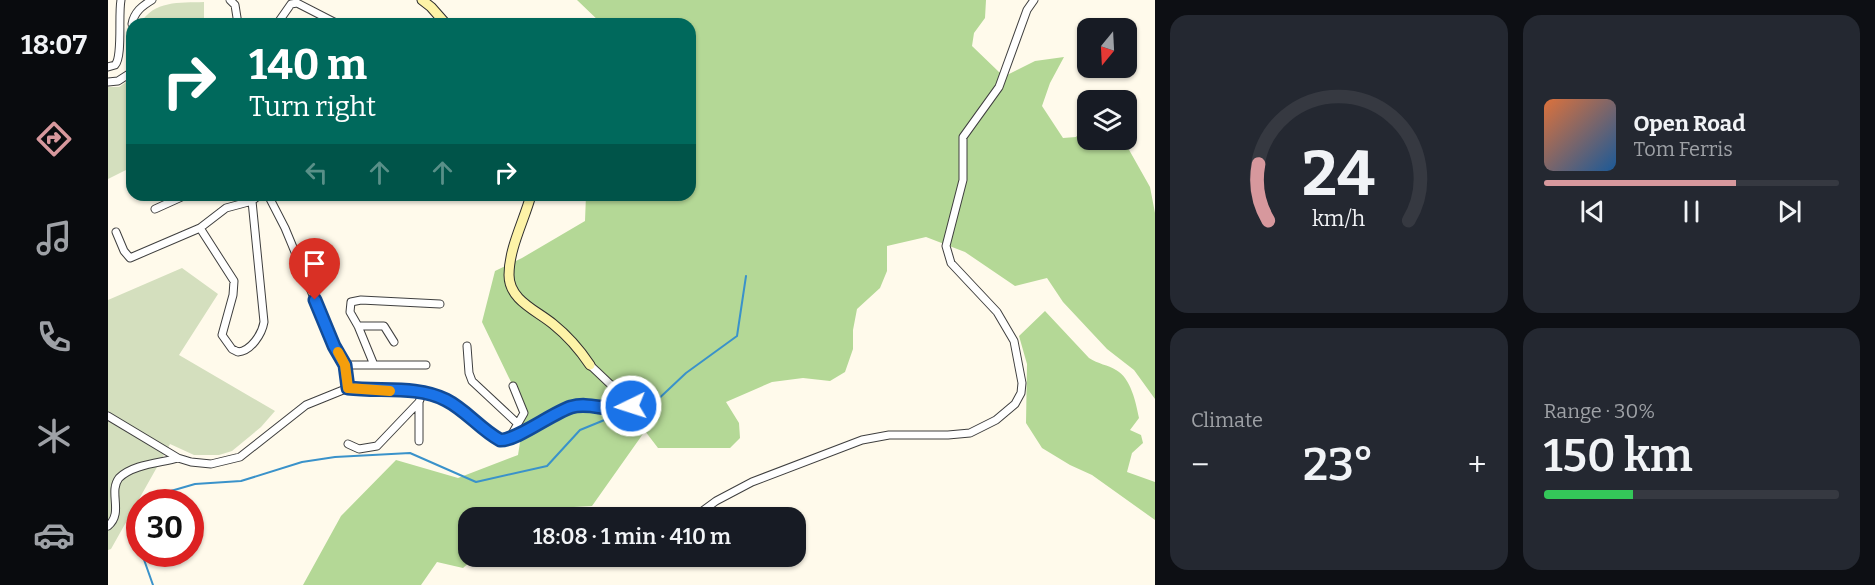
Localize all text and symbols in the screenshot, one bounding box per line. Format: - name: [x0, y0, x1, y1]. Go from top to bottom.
- north arrow: [1077, 18, 1137, 78]
- map controls: [1077, 18, 1137, 150]
- text: 18:07: [21, 29, 87, 61]
- text: 140 m: [249, 40, 367, 90]
- icon: right: [150, 42, 228, 120]
- button: layers: [1077, 90, 1137, 150]
- text: Turn right: [249, 91, 376, 123]
- text: Open Road: [1634, 110, 1746, 137]
- icon: directions: [33, 118, 75, 160]
- text: 24: [1302, 137, 1375, 212]
- text: Tom Ferris: [1634, 137, 1733, 161]
- icon: left: [300, 156, 333, 189]
- icon: ahead: [363, 156, 396, 189]
- icon: ahead: [426, 156, 459, 189]
- icon: right: [489, 156, 522, 189]
- icon: previous: [1576, 195, 1609, 228]
- icon: pause: [1675, 195, 1708, 228]
- icon: next: [1773, 195, 1806, 228]
- text: km/h: [1312, 206, 1365, 232]
- icon: music: [33, 217, 75, 259]
- pin: [289, 238, 340, 300]
- icon: arrive: [298, 247, 331, 280]
- icon: phone: [33, 316, 75, 358]
- position arrow: [599, 374, 663, 438]
- text: Range · 30%: [1544, 399, 1655, 423]
- text: Climate: [1191, 408, 1263, 432]
- icon: climate: [33, 415, 75, 457]
- text: 150 km: [1544, 429, 1693, 483]
- text: 23°: [1303, 438, 1374, 492]
- text: −: [1191, 445, 1209, 485]
- text: +: [1468, 445, 1486, 485]
- speed limit sign: 30: [126, 489, 204, 567]
- icon: car: [33, 514, 75, 556]
- text: 18:08 · 1 min · 410 m: [533, 523, 731, 550]

